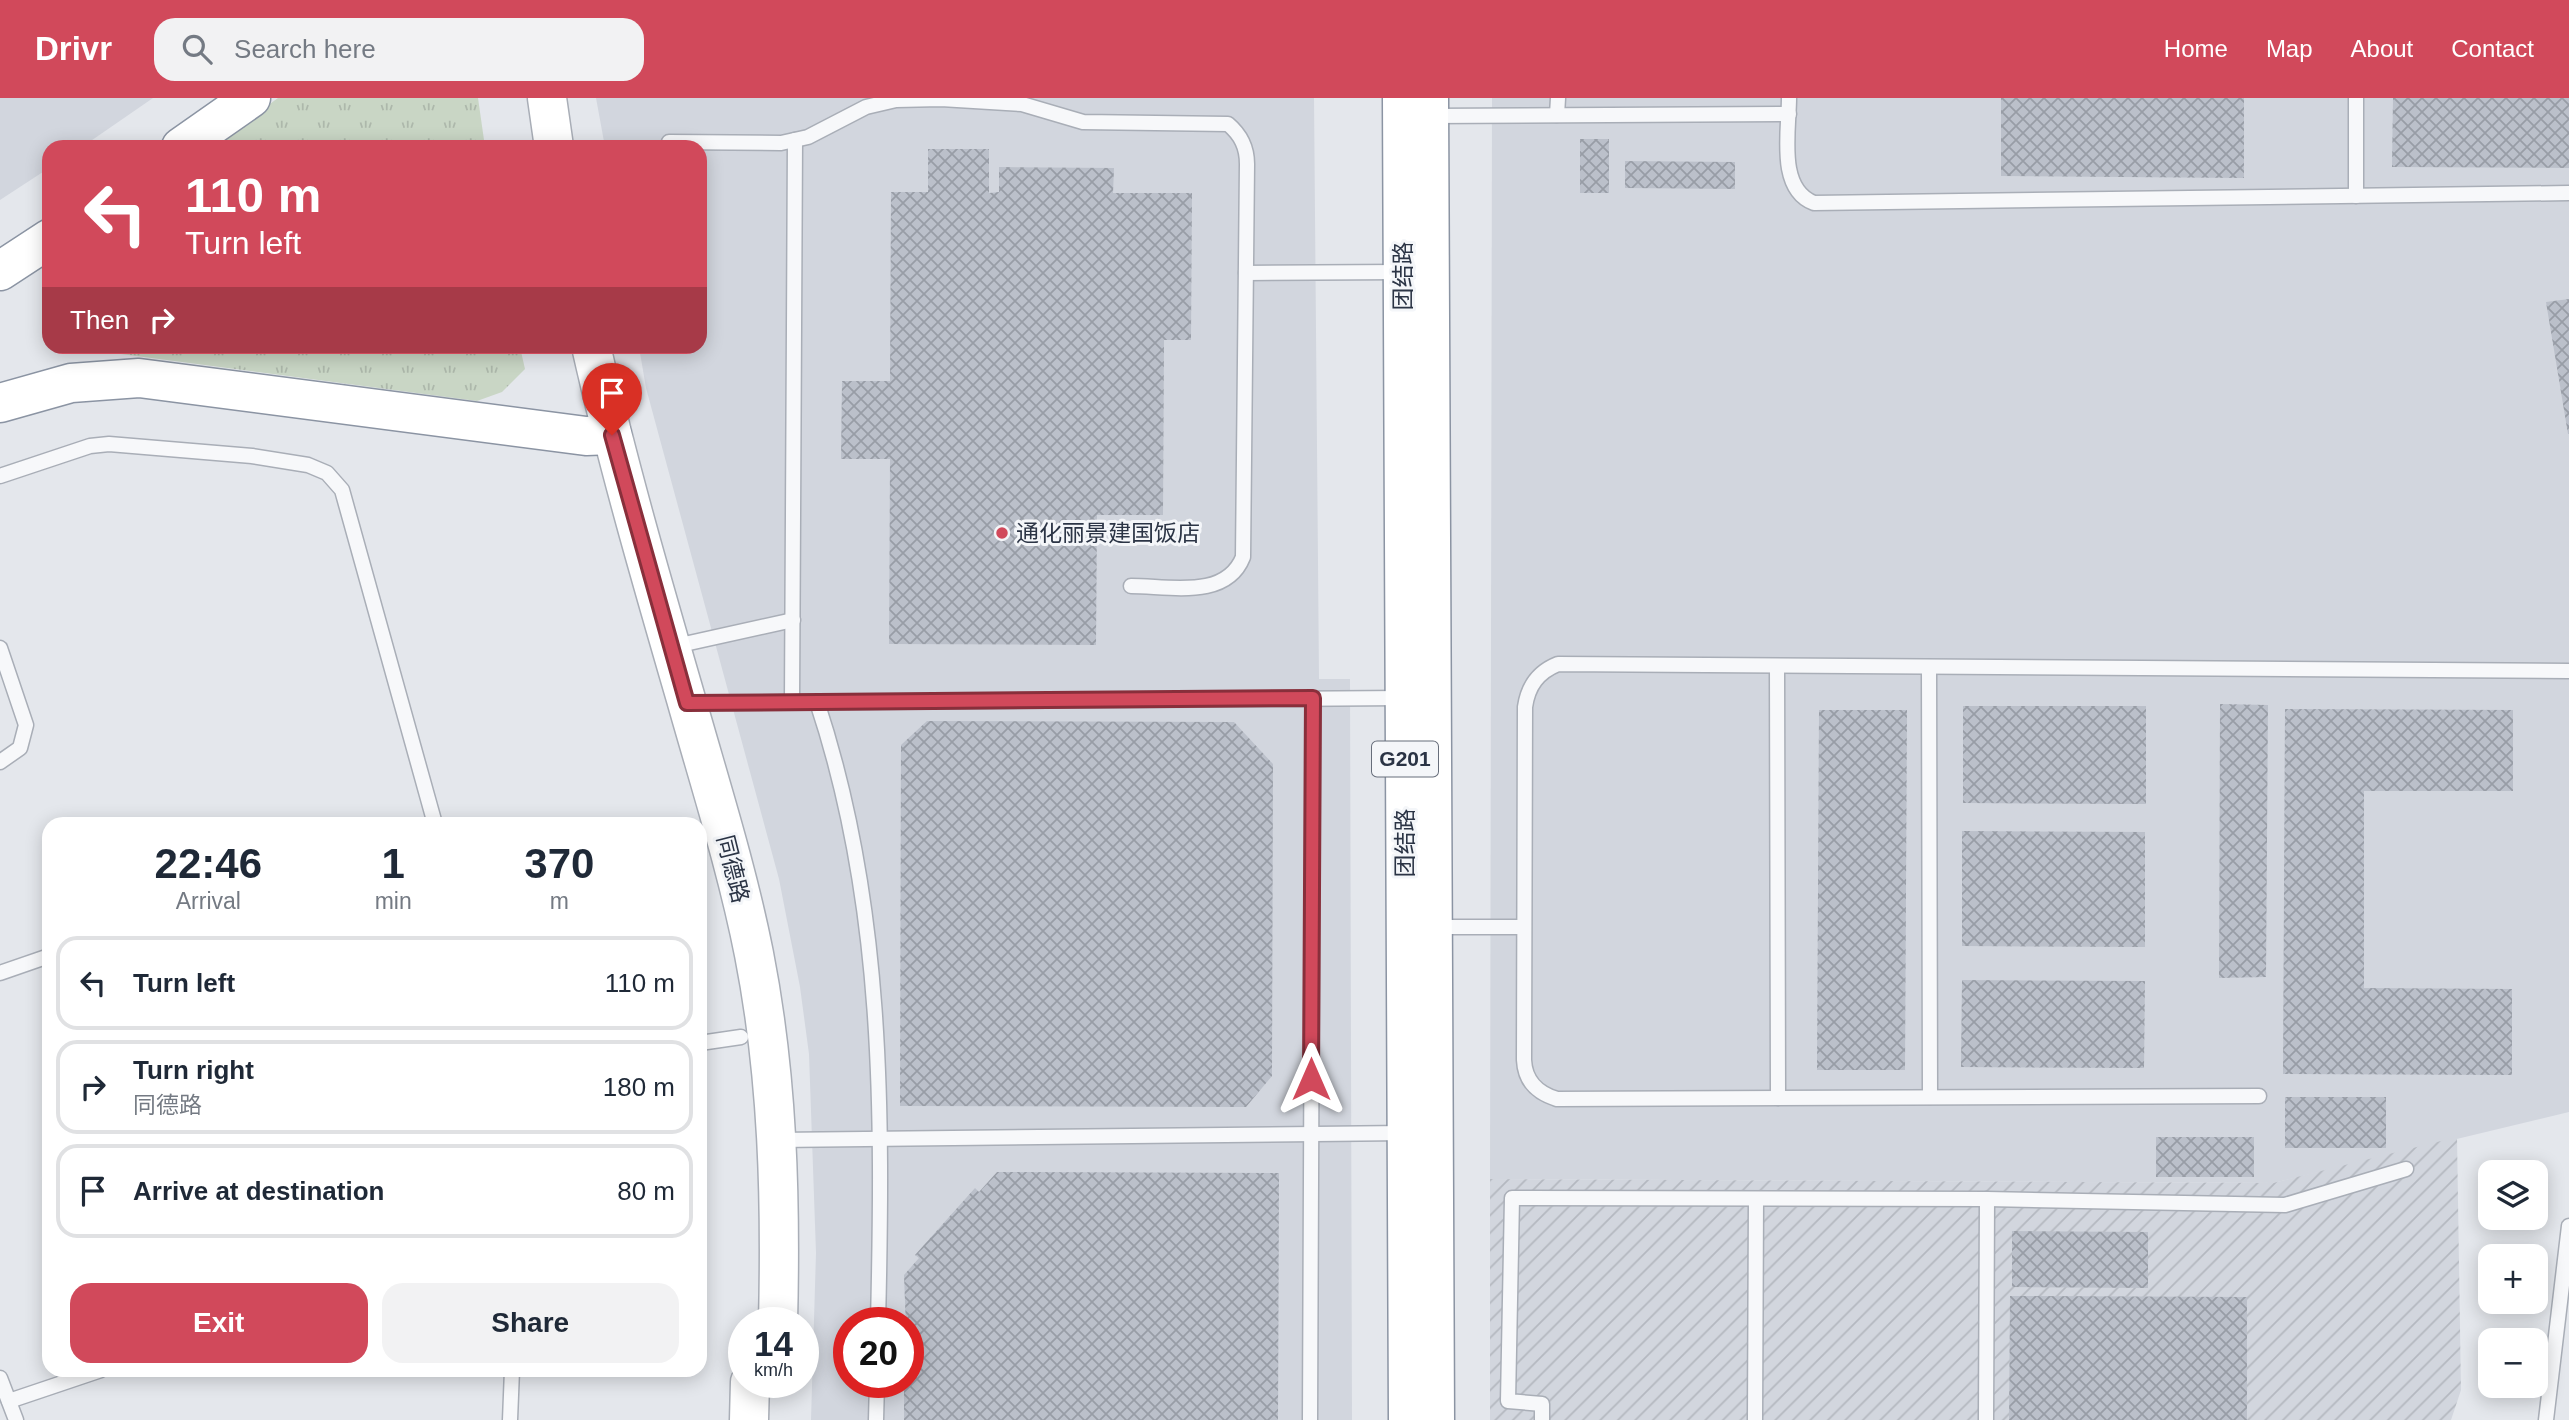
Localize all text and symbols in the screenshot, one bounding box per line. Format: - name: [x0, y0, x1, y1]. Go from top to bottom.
- search box: [154, 18, 644, 81]
- text: Drivr: [35, 30, 112, 67]
- icon: search: [178, 30, 216, 68]
- text: Search here: [234, 34, 376, 64]
- text: Home: [2164, 35, 2228, 62]
- text: Map: [2266, 35, 2313, 62]
- text: About: [2351, 35, 2413, 62]
- text: Contact: [2451, 35, 2534, 62]
- icon: left: [70, 168, 161, 259]
- text: 110 m: [185, 168, 321, 222]
- text: Turn left: [185, 225, 301, 261]
- street label: 团结路: [1390, 242, 1416, 311]
- icon: right: [143, 301, 181, 339]
- text: Then: [70, 305, 129, 335]
- pin: [582, 363, 642, 435]
- icon: arrive: [593, 374, 631, 412]
- place label: 通化丽景建国饭店: [1016, 520, 1200, 546]
- marker: 通化丽景建国饭店: [994, 525, 1010, 541]
- road number: G201: [1372, 742, 1438, 776]
- street label: 团结路: [1392, 809, 1418, 878]
- street label: 同德路: [712, 832, 754, 906]
- text: 22:46: [155, 840, 262, 887]
- text: 1: [381, 840, 405, 887]
- text: 370: [524, 840, 594, 887]
- text: Arrival: [176, 888, 241, 914]
- text: min: [375, 888, 412, 914]
- text: m: [550, 888, 569, 914]
- icon: left: [74, 964, 112, 1002]
- text: Turn left: [133, 968, 235, 998]
- text: 110 m: [605, 968, 675, 998]
- position arrow: [1274, 1042, 1348, 1116]
- text: Turn right: [133, 1055, 254, 1085]
- icon: right: [74, 1068, 112, 1106]
- text: 180 m: [603, 1072, 675, 1102]
- text: 同德路: [133, 1092, 202, 1118]
- map controls: [2478, 1160, 2548, 1398]
- button: layers: [2478, 1160, 2548, 1230]
- icon: arrive: [74, 1172, 112, 1210]
- text: Arrive at destination: [133, 1176, 384, 1206]
- text: 80 m: [617, 1176, 675, 1206]
- button: +: [2478, 1244, 2548, 1314]
- button: Exit: [70, 1283, 368, 1363]
- button: Share: [382, 1283, 679, 1363]
- speed limit sign: 20: [833, 1307, 924, 1398]
- text: 14: [754, 1324, 793, 1363]
- button: −: [2478, 1328, 2548, 1398]
- text: km/h: [754, 1360, 793, 1380]

